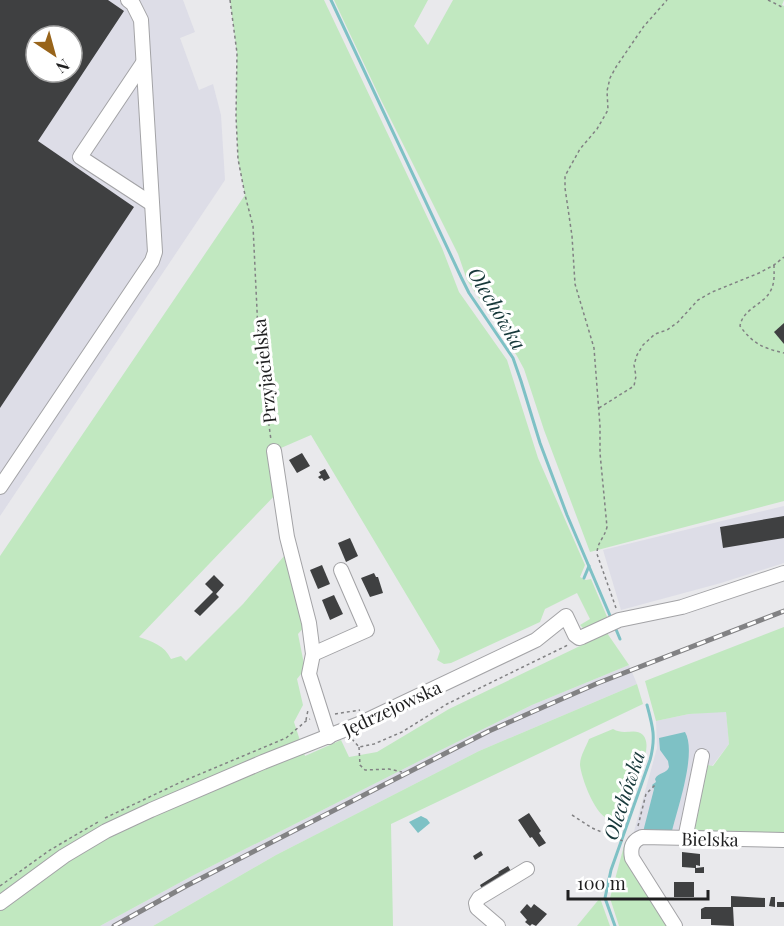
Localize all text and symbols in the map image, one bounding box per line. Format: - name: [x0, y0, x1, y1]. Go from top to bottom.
- north arrow: [24, 24, 84, 84]
- text: N: [52, 55, 74, 79]
- water label: Olechówka: [463, 261, 533, 355]
- street label: Przyjacielska: [247, 318, 281, 424]
- street label: Jędrzejowska: [338, 675, 445, 742]
- water label: Olechówka: [596, 747, 650, 843]
- street label: Bielska: [681, 827, 739, 851]
- scale bar: [568, 863, 708, 901]
- text: 100 m: [577, 871, 626, 895]

